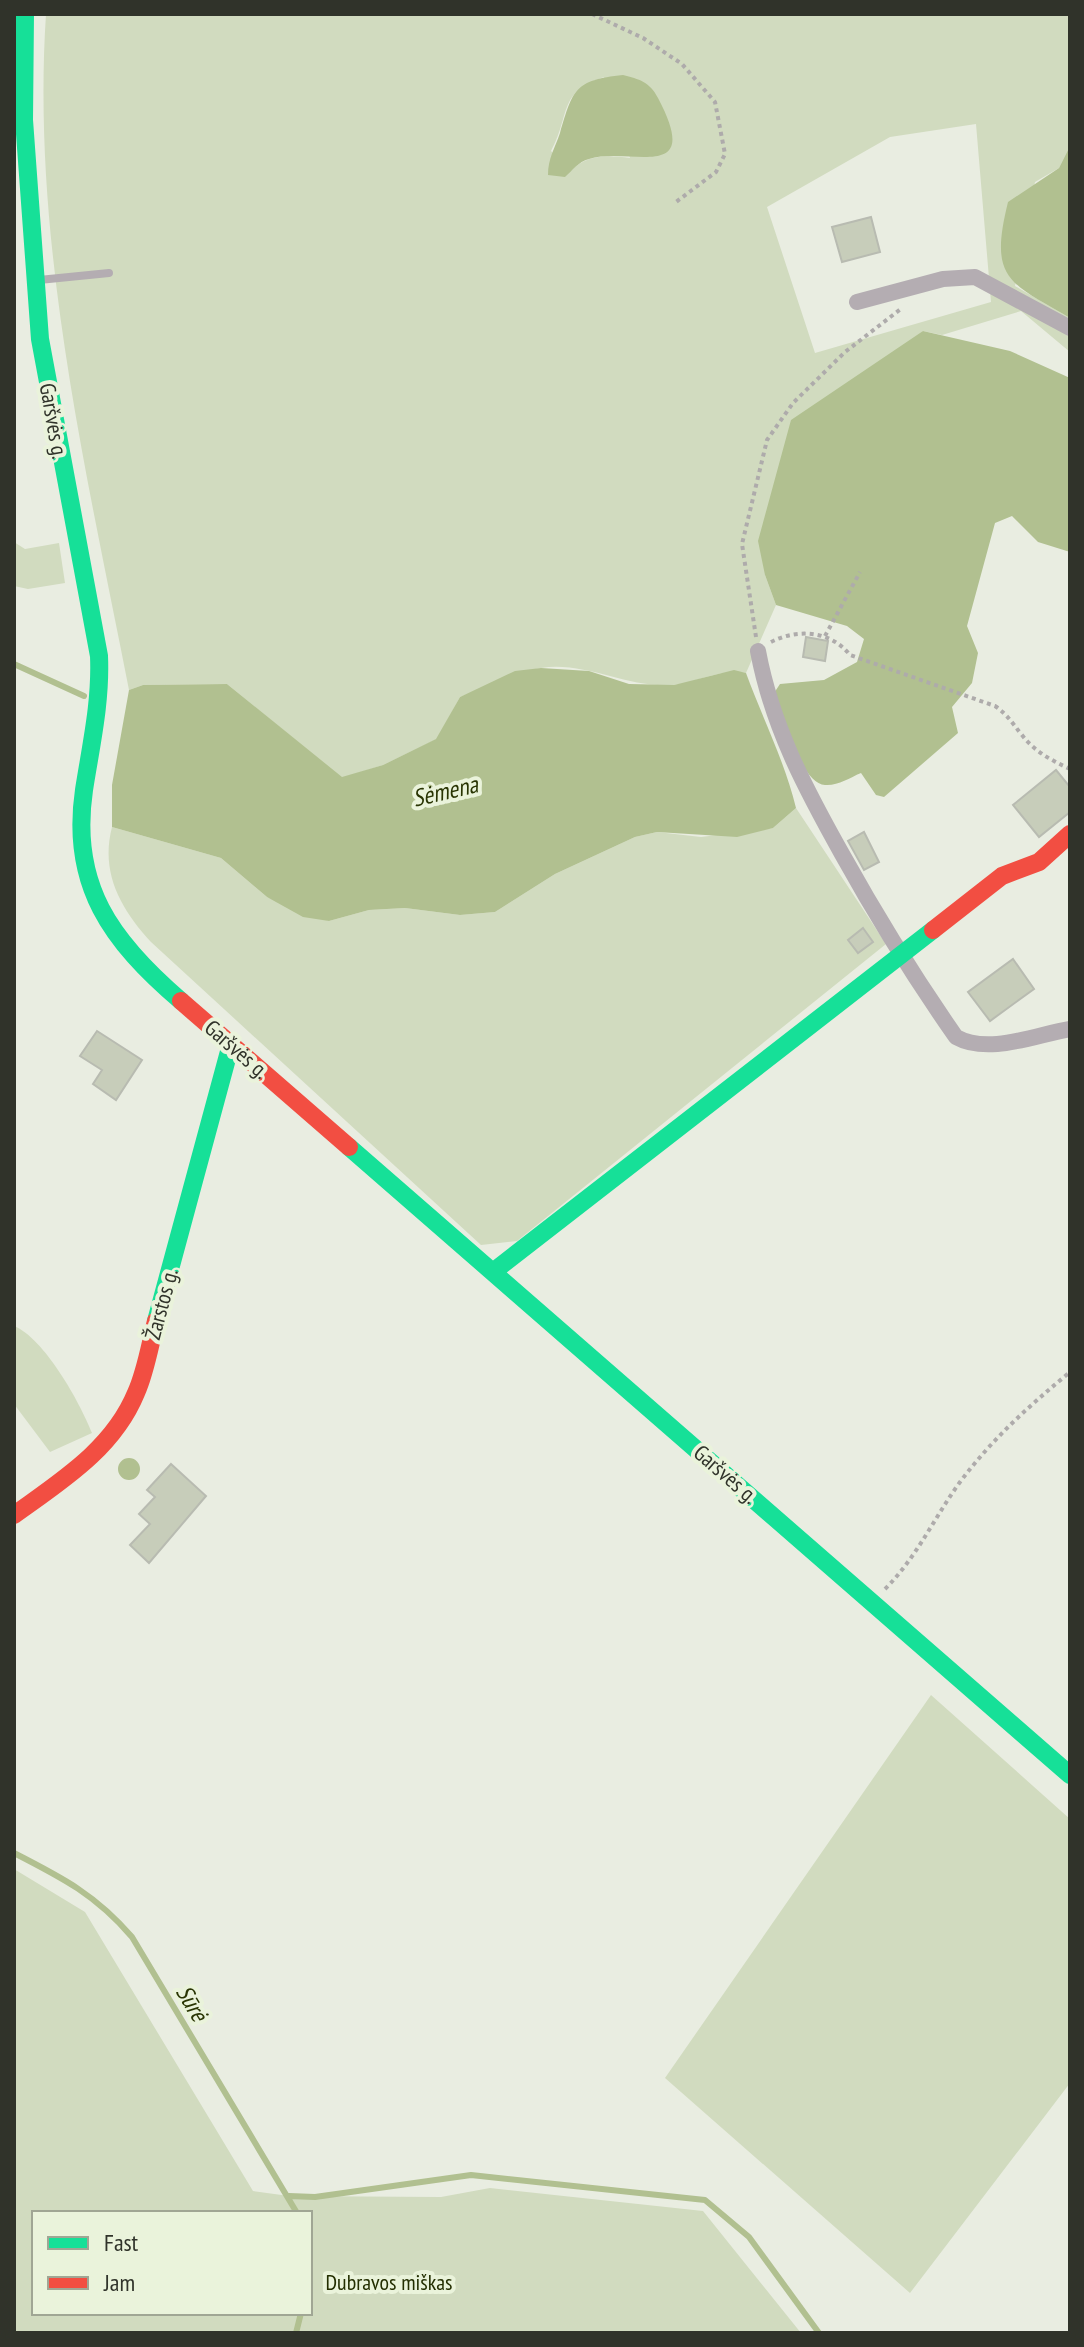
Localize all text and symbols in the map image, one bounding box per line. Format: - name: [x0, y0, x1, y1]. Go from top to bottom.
- street label: Garšvės g.: [34, 381, 74, 461]
- water label: Sėmena: [409, 768, 482, 814]
- street label: Garšvės g.: [199, 1013, 275, 1085]
- street label: Žarstos g.: [138, 1265, 184, 1343]
- street label: Garšvės g.: [688, 1438, 764, 1510]
- water label: Sūrė: [169, 1979, 216, 2029]
- legend: [32, 2211, 312, 2315]
- text: Fast: [104, 2227, 139, 2258]
- text: Jam: [103, 2267, 135, 2298]
- park label: Dubravos miškas: [326, 2268, 452, 2296]

